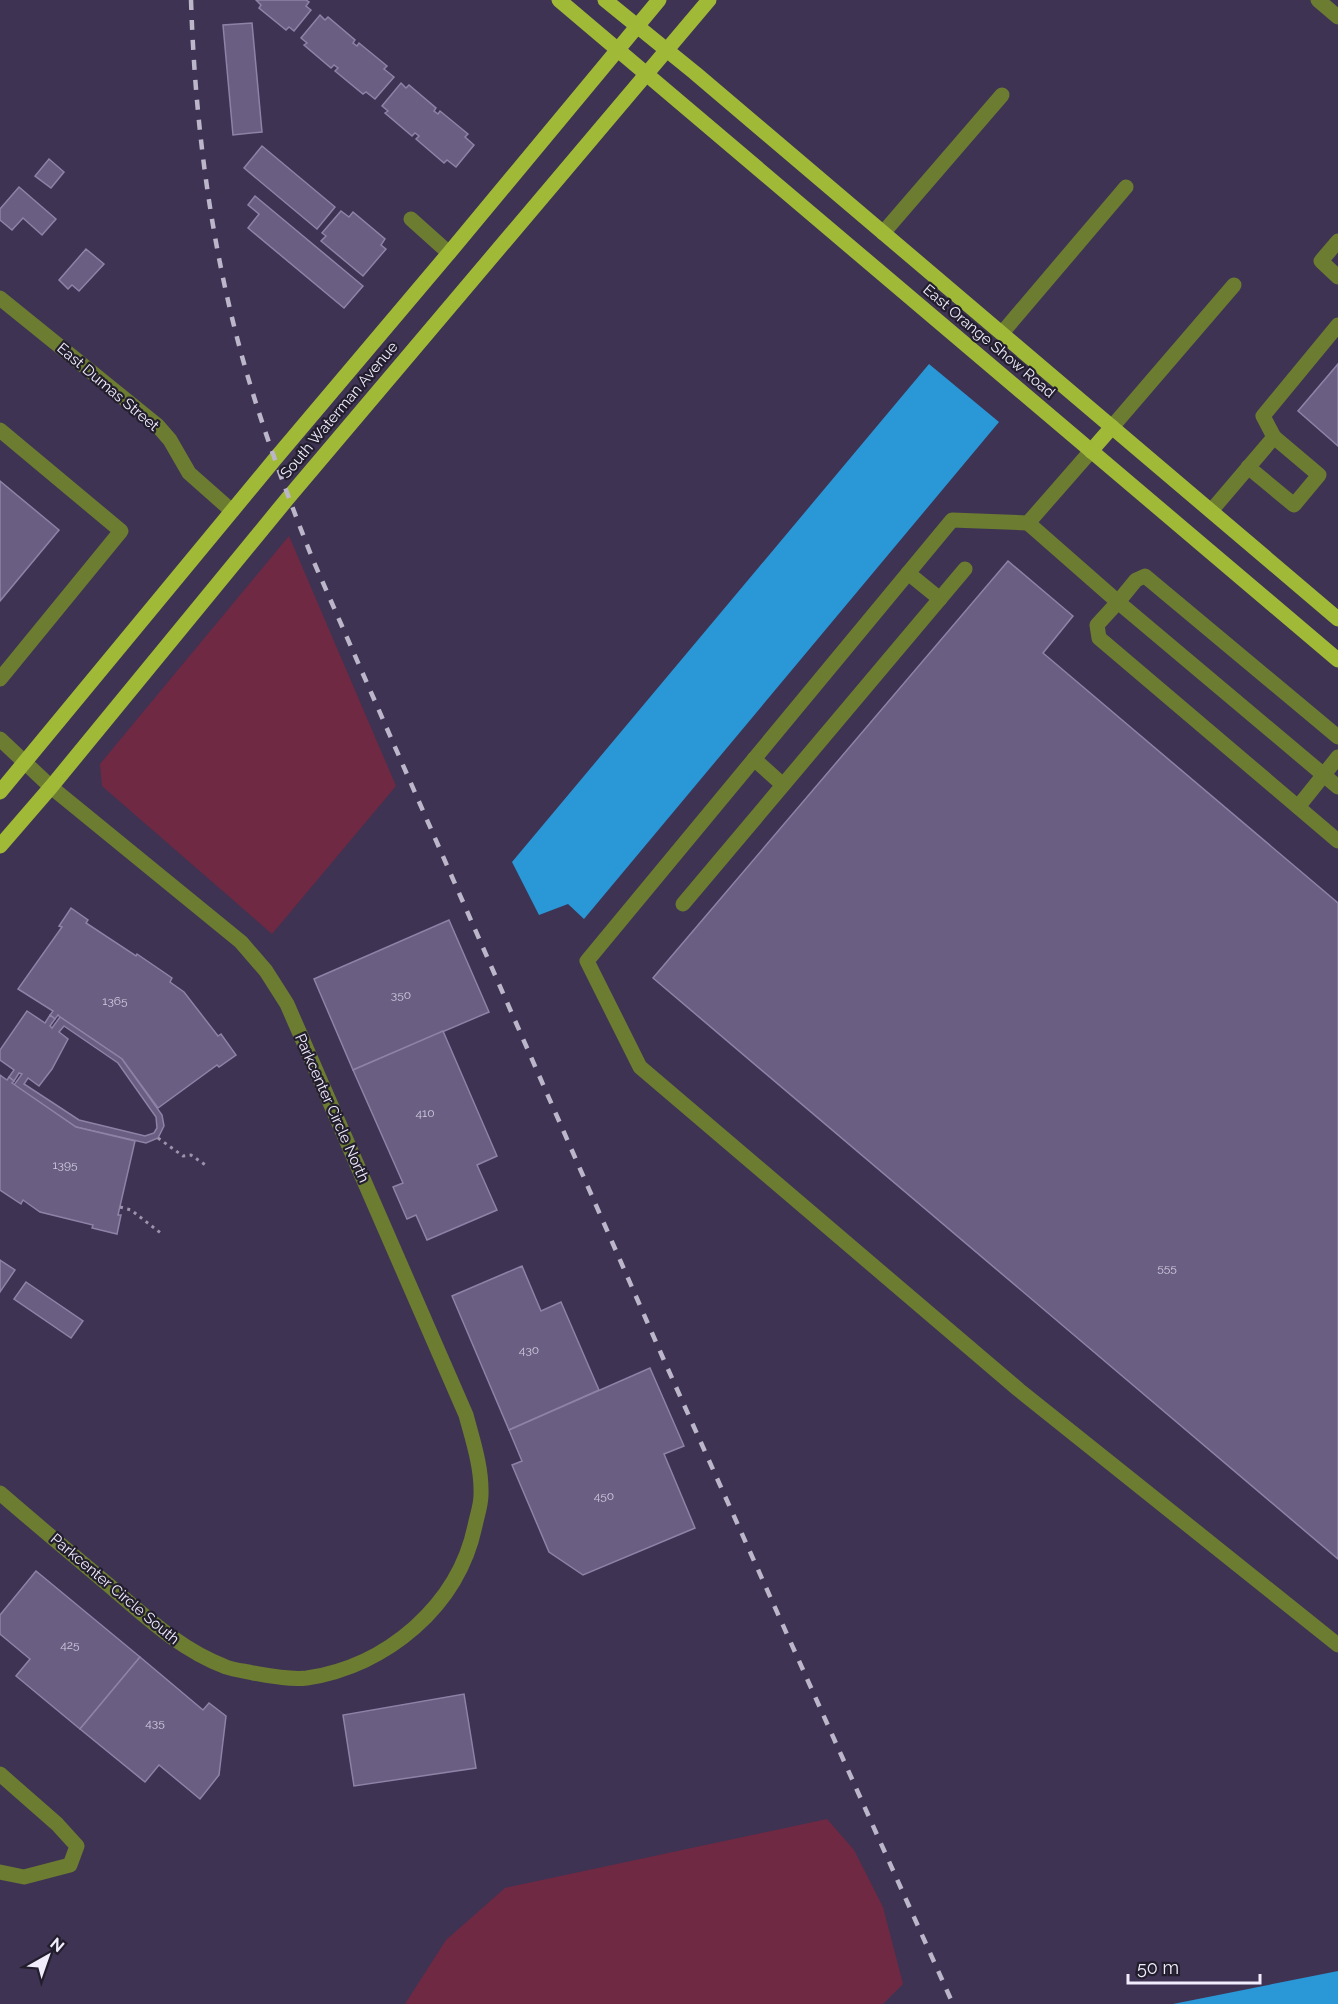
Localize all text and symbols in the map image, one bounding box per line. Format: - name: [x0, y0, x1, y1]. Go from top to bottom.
- street label: East Orange Show Road: [919, 281, 1059, 401]
- street label: South Waterman Avenue: [277, 338, 402, 482]
- street label: East Dumas Street: [53, 339, 163, 435]
- house number: 350: [391, 988, 411, 1002]
- house number: 1365: [102, 994, 128, 1008]
- street label: Parkcenter Circle North: [291, 1031, 373, 1185]
- house number: 410: [415, 1106, 435, 1120]
- house number: 1395: [52, 1158, 78, 1172]
- house number: 555: [1157, 1261, 1177, 1275]
- house number: 430: [519, 1343, 539, 1357]
- house number: 450: [594, 1489, 614, 1503]
- street label: Parkcenter Circle South: [47, 1530, 183, 1648]
- house number: 425: [60, 1638, 80, 1652]
- house number: 435: [145, 1716, 165, 1730]
- north arrow: [18, 1926, 78, 1986]
- text: N: [47, 1934, 68, 1956]
- scale bar: [1128, 1947, 1260, 1985]
- text: 50 m: [1137, 1957, 1179, 1978]

